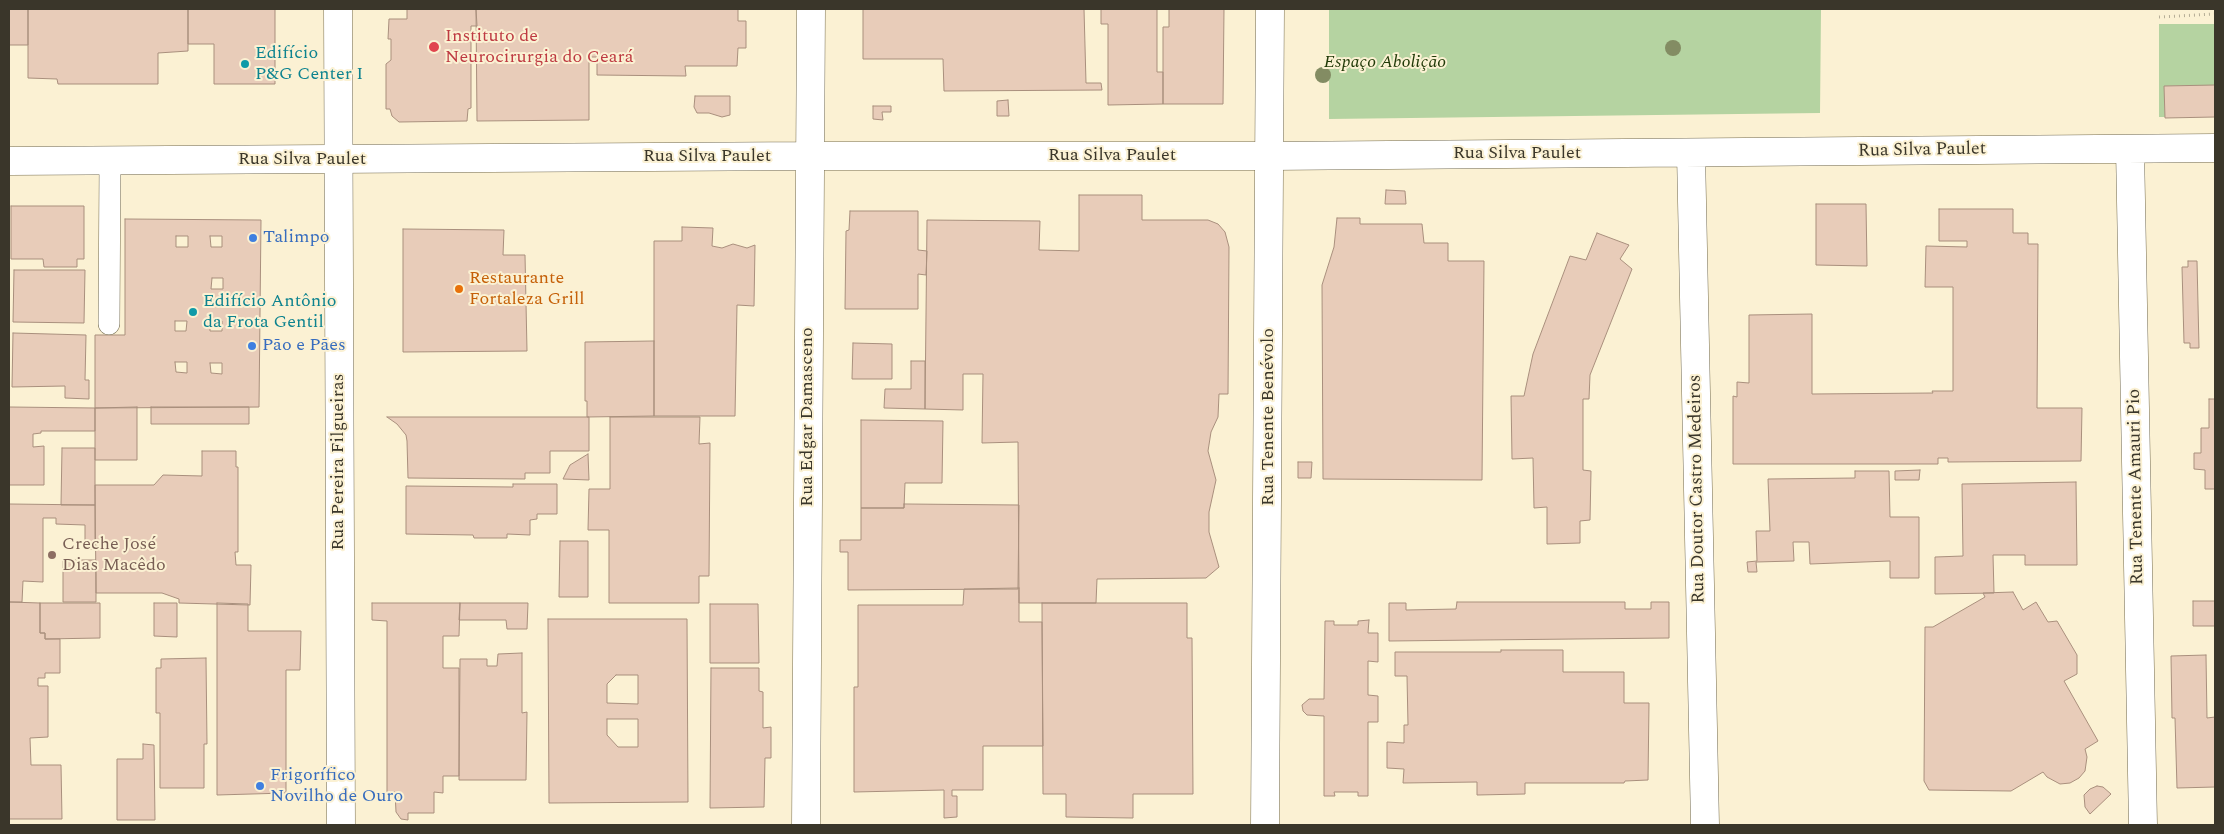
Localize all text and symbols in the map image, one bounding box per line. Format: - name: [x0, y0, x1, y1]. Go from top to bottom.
- place label: Instituto de Neurocirurgia do Ceará: [445, 26, 634, 68]
- marker: Instituto de Neurocirurgia do Ceará: [427, 40, 441, 54]
- place label: Edifício P&G Center I: [255, 43, 363, 86]
- park label: Espaço Abolição: [1324, 52, 1446, 74]
- marker: Edifício P&G Center I: [239, 58, 251, 70]
- street label: Rua Silva Paulet: [1858, 139, 1986, 163]
- street label: Rua Silva Paulet: [1453, 143, 1581, 165]
- street label: Rua Silva Paulet: [1048, 145, 1176, 167]
- street label: Rua Silva Paulet: [643, 146, 771, 168]
- street label: Rua Silva Paulet: [238, 149, 366, 171]
- place label: Talimpo: [263, 227, 330, 249]
- marker: Talimpo: [247, 232, 259, 244]
- place label: Restaurante Fortaleza Grill: [469, 268, 585, 310]
- marker: Restaurante Fortaleza Grill: [453, 283, 465, 295]
- place label: Edifício Antônio da Frota Gentil: [203, 291, 337, 334]
- marker: Edifício Antônio da Frota Gentil: [187, 306, 199, 318]
- street label: Rua Edgar Damasceno: [797, 327, 819, 507]
- street label: Rua Tenente Benévolo: [1258, 328, 1280, 506]
- place label: Pão e Pães: [262, 335, 346, 357]
- marker: Pão e Pães: [246, 340, 258, 352]
- street label: Rua Pereira Filgueiras: [328, 373, 350, 551]
- street label: Rua Doutor Castro Medeiros: [1685, 374, 1711, 604]
- street label: Rua Tenente Amauri Pio: [2124, 389, 2150, 585]
- place label: Creche José Dias Macêdo: [62, 534, 166, 576]
- marker: Creche José Dias Macêdo: [46, 549, 58, 561]
- place label: Frigorífico Novilho de Ouro: [270, 765, 403, 808]
- marker: Frigorífico Novilho de Ouro: [254, 780, 266, 792]

